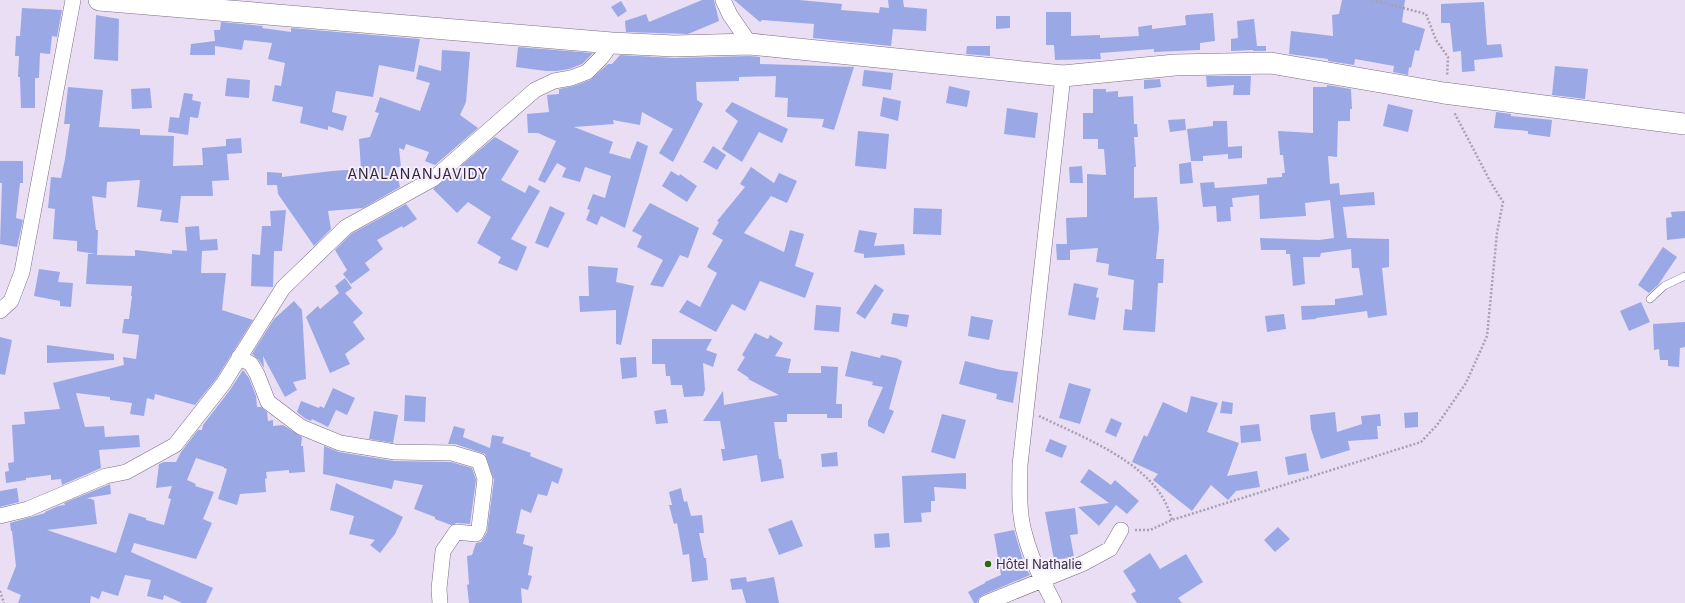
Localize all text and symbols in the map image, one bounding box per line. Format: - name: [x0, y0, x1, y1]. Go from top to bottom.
- district label: ANALANANJAVIDY: [347, 165, 489, 182]
- place label: Hôtel Nathalie: [996, 556, 1082, 572]
- marker: Hôtel Nathalie: [983, 559, 993, 569]

